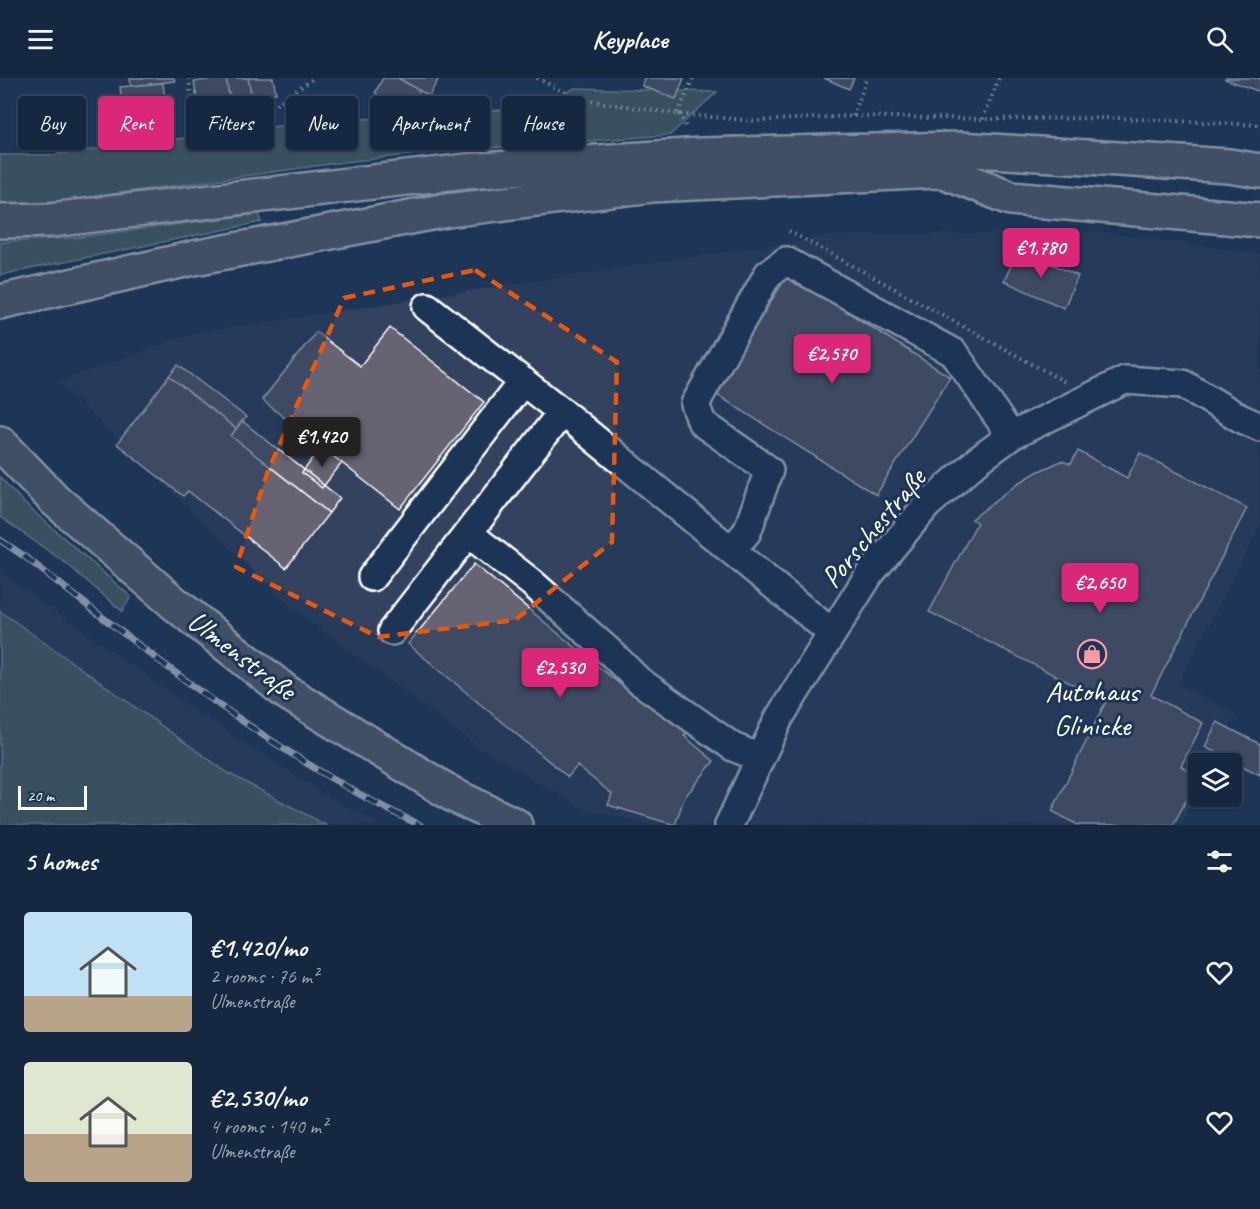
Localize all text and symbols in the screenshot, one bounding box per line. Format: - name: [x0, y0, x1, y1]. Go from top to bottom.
- text: Keyplace: [592, 22, 668, 56]
- icon: menu: [24, 23, 57, 56]
- icon: search: [1203, 23, 1236, 56]
- chip: Buy: [18, 96, 86, 150]
- chip: Rent: [98, 96, 174, 150]
- chip: Filters: [186, 96, 274, 150]
- chip: New: [286, 96, 358, 150]
- chip: Apartment: [370, 96, 490, 150]
- chip: House: [502, 96, 585, 150]
- pin: €1,780: [992, 228, 1090, 279]
- text: €1,780: [1017, 235, 1065, 260]
- pin: €2,570: [783, 334, 881, 385]
- text: €2,570: [808, 341, 856, 366]
- pin: €1,420: [273, 417, 371, 468]
- text: €1,420: [298, 424, 346, 449]
- street label: Porschestraße: [812, 459, 935, 596]
- pin: €2,650: [1051, 563, 1149, 614]
- text: €2,650: [1075, 570, 1125, 595]
- street label: Ulmenstraße: [180, 602, 306, 710]
- shop icon: Autohaus Glinicke: [1076, 638, 1108, 670]
- pin: €2,530: [511, 648, 609, 699]
- text: €2,530: [536, 655, 584, 680]
- place label: Autohaus Glinicke: [1045, 672, 1142, 744]
- map controls: [1188, 753, 1242, 807]
- button: layers: [1188, 753, 1242, 807]
- scale bar: [18, 783, 87, 810]
- text: 20 m: [27, 786, 54, 806]
- text: 5 homes: [24, 845, 97, 878]
- icon: filters: [1203, 845, 1236, 878]
- text: €1,420/mo: [210, 931, 307, 964]
- icon: home: [72, 936, 144, 1008]
- icon: heart: [1203, 956, 1236, 989]
- text: 2 rooms · 76 m²: [210, 964, 318, 989]
- text: Ulmenstraße: [210, 989, 294, 1014]
- text: €2,530/mo: [210, 1081, 307, 1114]
- icon: home: [72, 1086, 144, 1158]
- icon: heart: [1203, 1106, 1236, 1139]
- text: 4 rooms · 140 m²: [210, 1114, 327, 1139]
- text: Ulmenstraße: [210, 1139, 294, 1164]

